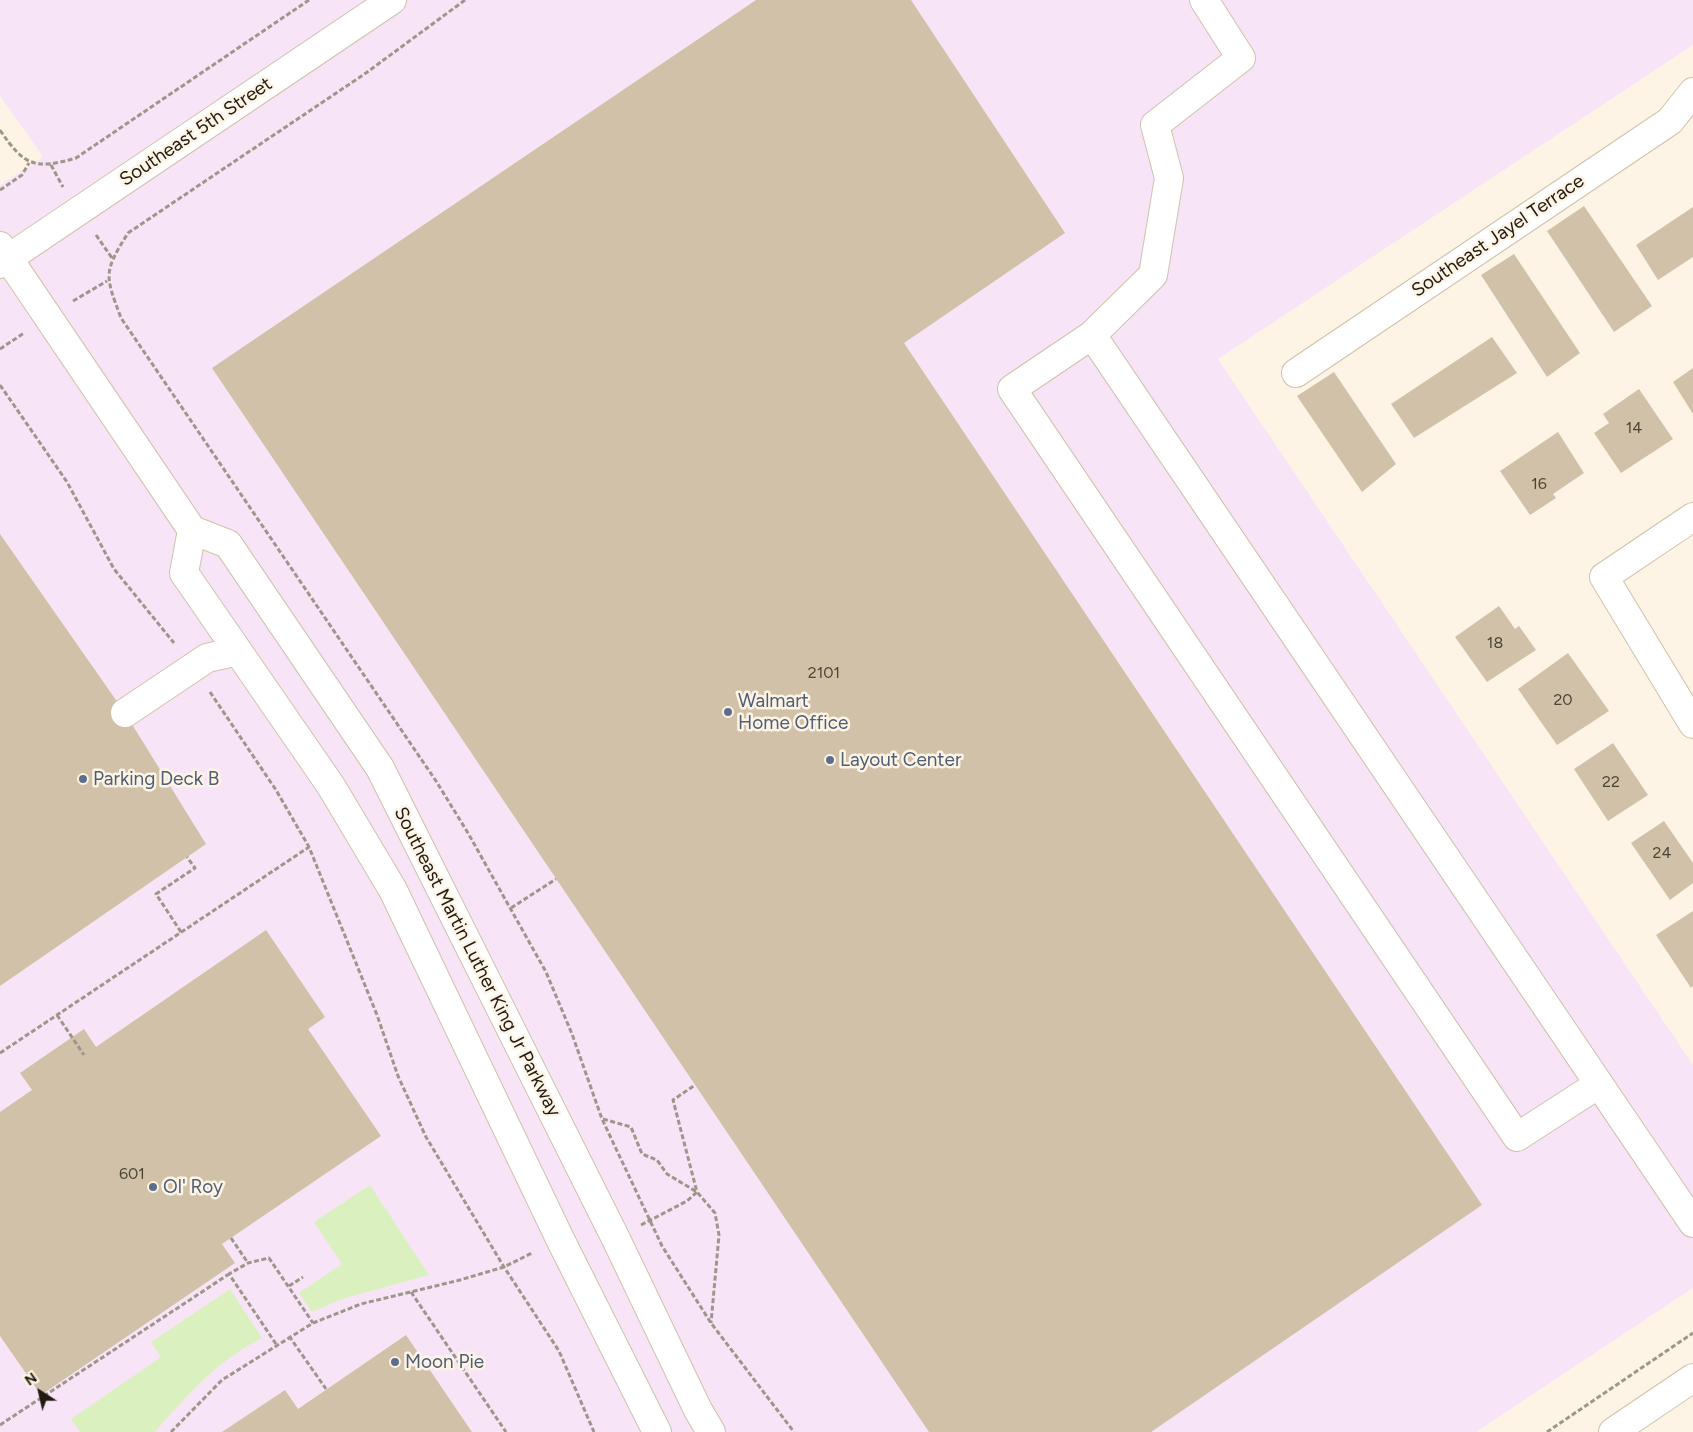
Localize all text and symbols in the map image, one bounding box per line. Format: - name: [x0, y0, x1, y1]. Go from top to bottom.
- street label: Southeast 5th Street: [116, 73, 276, 191]
- street label: Southeast Jayel Terrace: [1407, 170, 1589, 302]
- house number: 14: [1626, 418, 1642, 438]
- house number: 16: [1531, 474, 1547, 494]
- house number: 18: [1487, 633, 1503, 653]
- house number: 2101: [808, 663, 840, 683]
- place label: Walmart Home Office: [738, 690, 848, 734]
- house number: 20: [1553, 690, 1573, 710]
- marker: Walmart Home Office: [722, 706, 734, 718]
- place label: Layout Center: [840, 749, 961, 771]
- marker: Layout Center: [824, 754, 836, 766]
- place label: Parking Deck B: [93, 768, 219, 790]
- house number: 22: [1602, 772, 1620, 792]
- marker: Parking Deck B: [77, 773, 89, 785]
- street label: Southeast Martin Luther King Jr Parkway: [389, 803, 565, 1121]
- house number: 24: [1653, 843, 1671, 863]
- house number: 601: [119, 1164, 145, 1184]
- place label: Ol' Roy: [163, 1176, 223, 1198]
- marker: Ol' Roy: [147, 1181, 159, 1193]
- place label: Moon Pie: [405, 1351, 484, 1373]
- marker: Moon Pie: [389, 1356, 401, 1368]
- north arrow: [15, 1367, 65, 1417]
- text: N: [22, 1369, 40, 1389]

